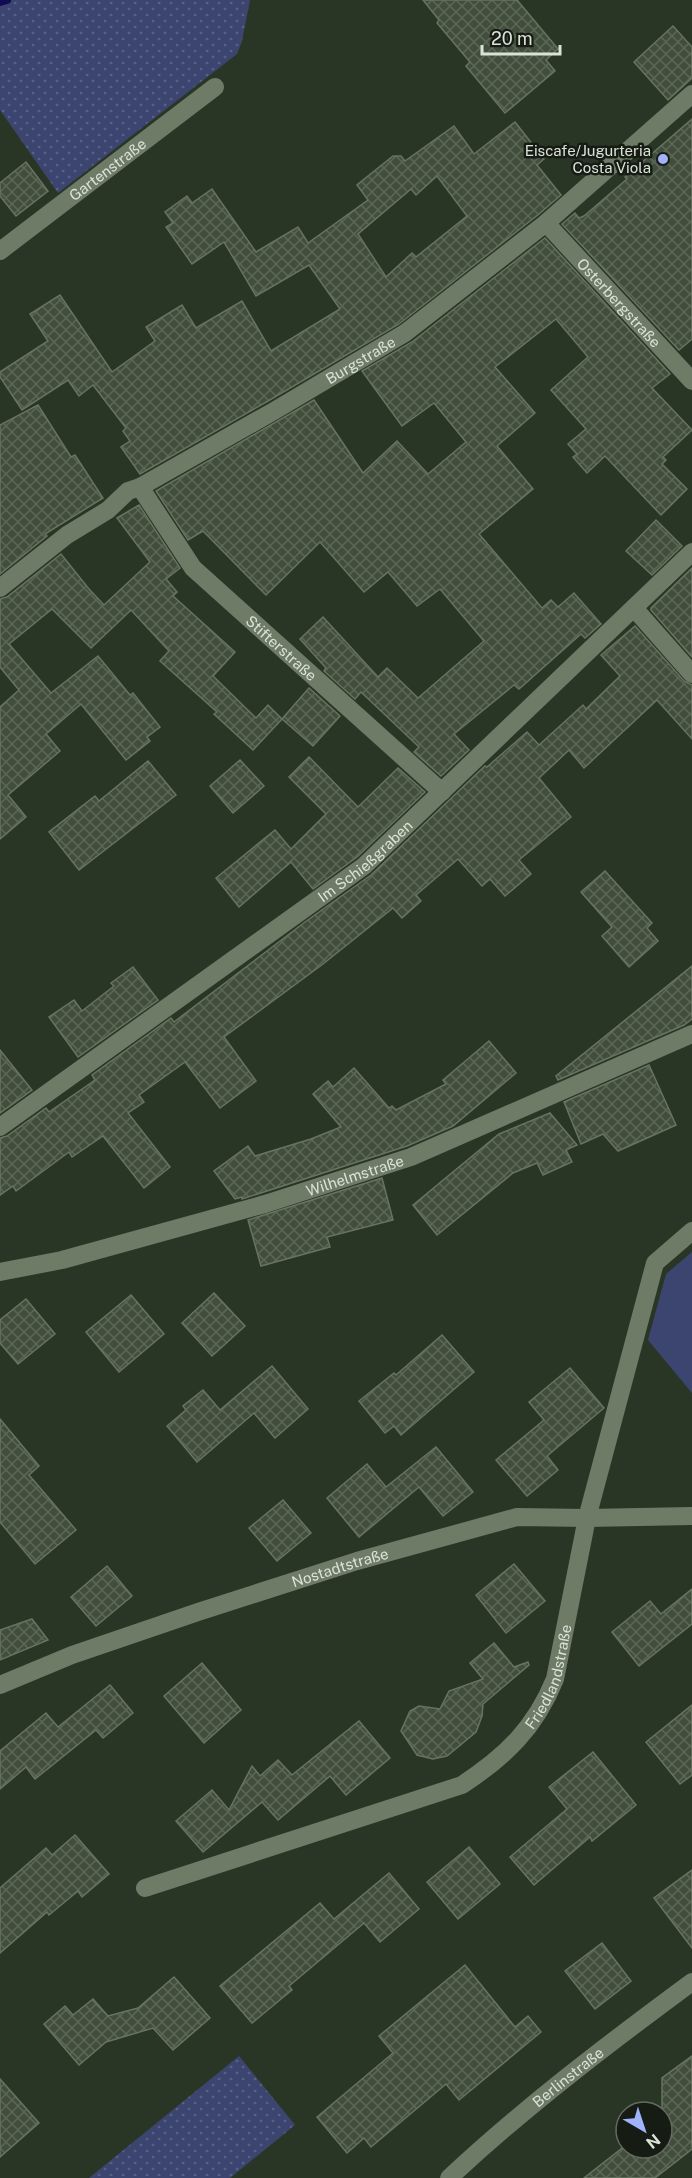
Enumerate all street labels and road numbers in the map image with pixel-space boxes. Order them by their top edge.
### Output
street label: Gartenstraße [66,134,149,204]
street label: Osterbergstraße [574,254,665,350]
street label: Burgstraße [322,332,398,387]
street label: Stifterstraße [243,612,320,684]
street label: Im Schießgraben [314,816,415,905]
street label: Wilhelmstraße [304,1151,406,1199]
street label: Nostadtstraße [289,1544,390,1590]
street label: Friedlandstraße [521,1623,574,1732]
street label: Berlinstraße [529,2043,607,2110]

